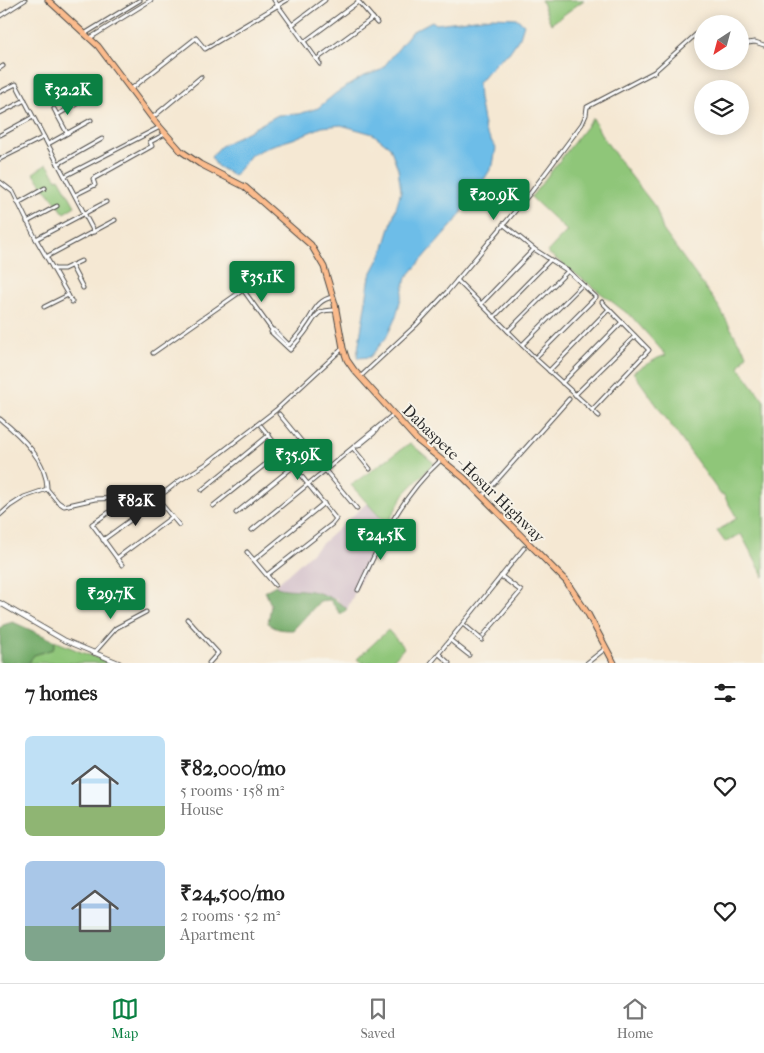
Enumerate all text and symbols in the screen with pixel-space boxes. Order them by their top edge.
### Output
north arrow [694,15,749,70]
map controls [694,15,749,135]
pin: ₹32.2K [27,74,109,116]
text: ₹32.2K [45,80,91,99]
button: layers [694,80,749,135]
pin: ₹20.9K [453,178,535,221]
text: ₹20.9K [469,185,519,204]
pin: ₹35.1K [221,260,303,303]
text: ₹35.1K [240,267,284,286]
street label: Dabaspete - Hosur Highway [399,400,549,547]
pin: ₹35.9K [257,438,339,481]
text: ₹35.9K [275,445,321,464]
pin: ₹82K [106,484,166,527]
text: ₹82K [117,491,155,510]
pin: ₹24.5K [340,518,422,561]
text: ₹24.5K [357,525,405,544]
pin: ₹29.7K [70,578,152,620]
text: ₹29.7K [87,584,135,603]
icon: filters [711,679,739,707]
text: 7 homes [25,681,97,705]
icon: home [65,756,125,816]
text: ₹82,000/mo [180,756,286,780]
icon: heart [711,772,739,800]
text: 5 rooms · 158 m² [180,781,284,800]
text: House [180,800,223,819]
icon: home [65,881,125,941]
text: ₹24,500/mo [180,881,285,905]
icon: heart [711,897,739,925]
text: 2 rooms · 52 m² [180,906,280,925]
text: Apartment [180,925,255,944]
tab: Map [111,995,139,1042]
tab: Saved [360,995,395,1042]
tab: Home [617,995,653,1042]

